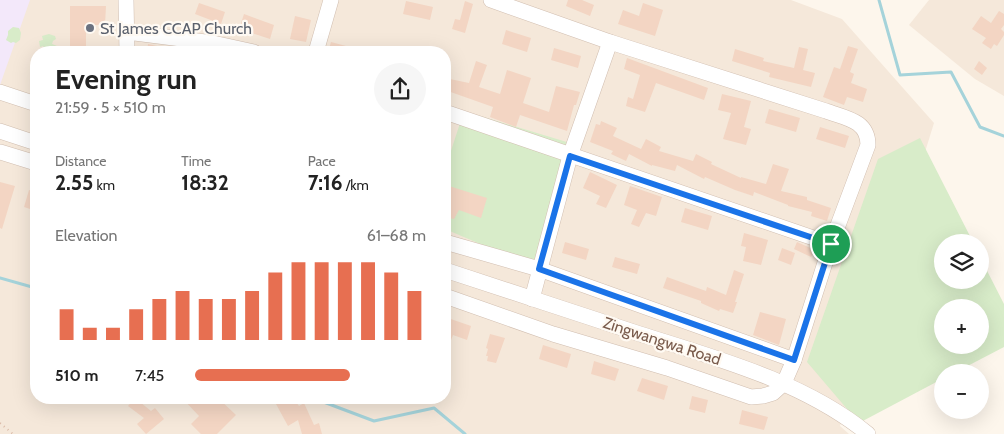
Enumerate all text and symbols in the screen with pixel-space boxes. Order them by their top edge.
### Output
place label: St James CCAP Church [100,19,252,38]
marker: St James CCAP Church [84,22,96,34]
text: Evening run [55,62,197,96]
button: share [374,63,426,115]
text: 21:59 · 5 × 510 m [55,98,166,117]
text: Distance [55,152,107,170]
text: Time [181,152,211,170]
text: Pace [308,152,336,170]
text: 2.55 [55,170,93,195]
text: 18:32 [181,170,229,195]
text: 7:16 [308,170,343,195]
text: km [93,176,115,194]
text: /km [343,176,369,194]
pin [810,223,852,265]
text: Elevation [55,226,118,245]
text: 61–68 m [367,226,426,245]
icon: arrive [817,230,845,258]
map controls [934,234,989,419]
button: layers [934,234,989,289]
button: + [934,299,989,354]
street label: Zingwangwa Road [601,313,723,369]
button: − [934,364,989,419]
text: 510 m [55,366,98,385]
text: 7:45 [135,366,164,385]

